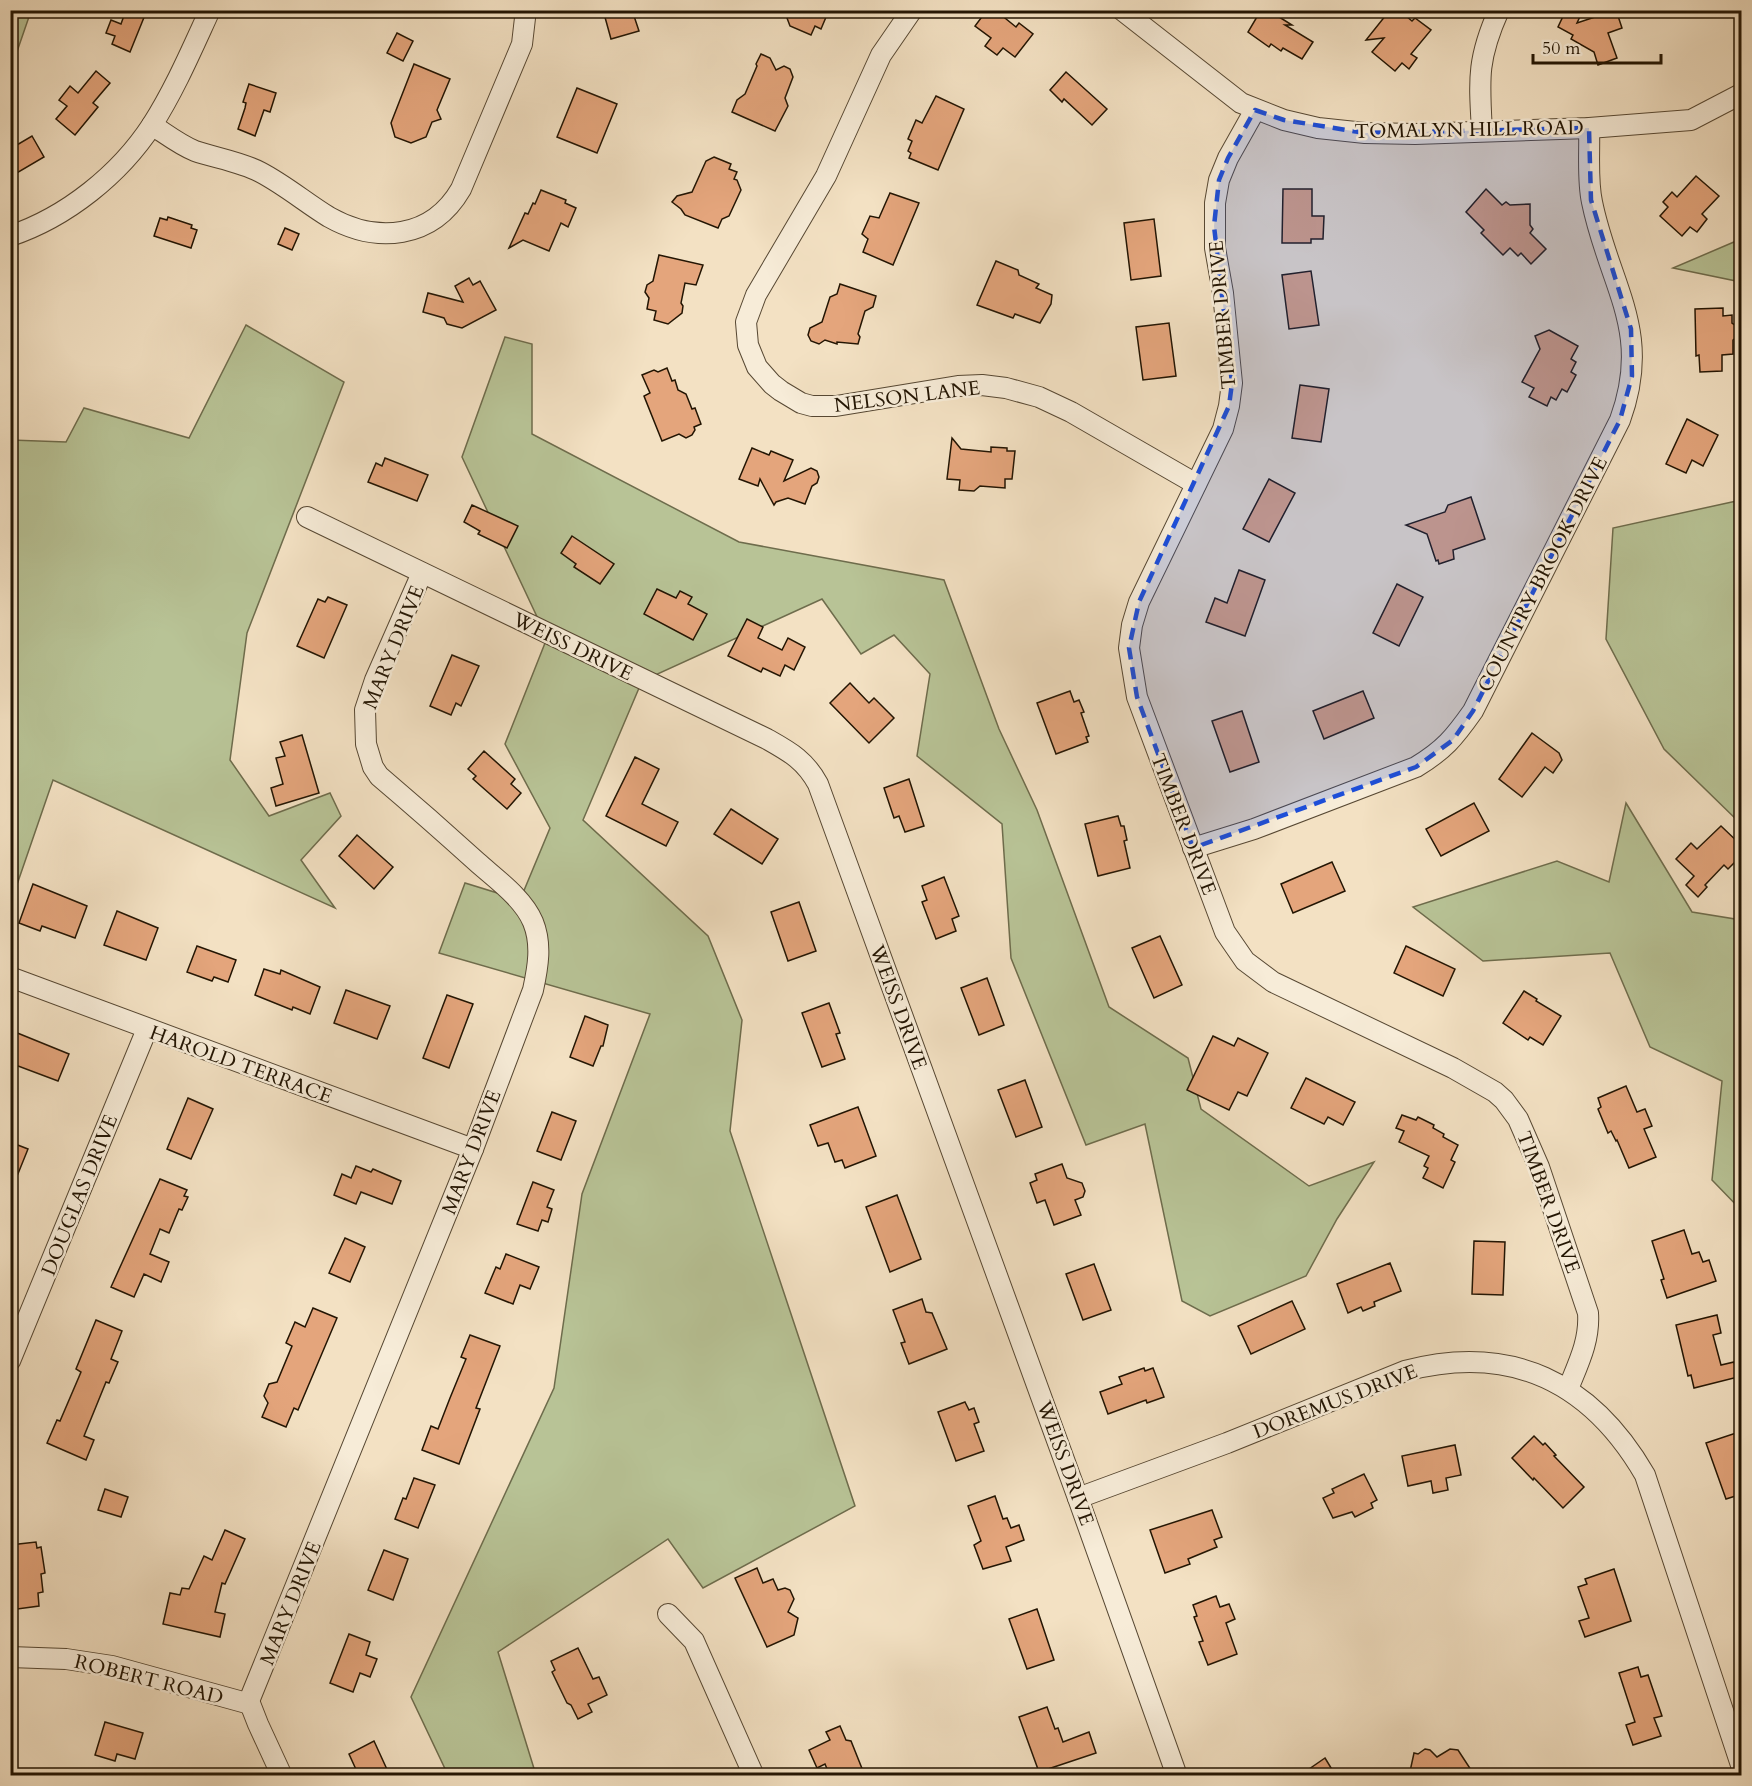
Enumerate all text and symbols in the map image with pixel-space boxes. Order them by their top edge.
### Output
scale bar [1533,27,1660,65]
text: 50 m [1542,36,1581,61]
street label: TOMALYN HILL ROAD [1354,114,1584,145]
street label: TIMBER DRIVE [1203,239,1242,391]
street label: NELSON LANE [832,374,982,419]
street label: COUNTRY BROOK DRIVE [1471,452,1614,697]
street label: MARY DRIVE [356,581,431,713]
street label: WEISS DRIVE [507,605,637,687]
street label: TIMBER DRIVE [1144,750,1223,899]
street label: WEISS DRIVE [863,940,934,1073]
street label: HAROLD TERRACE [146,1019,336,1110]
street label: MARY DRIVE [435,1086,508,1218]
street label: DOUGLAS DRIVE [35,1111,124,1280]
street label: TIMBER DRIVE [1510,1127,1587,1277]
street label: DOREMUS DRIVE [1249,1358,1421,1445]
street label: WEISS DRIVE [1030,1396,1101,1529]
street label: MARY DRIVE [253,1537,328,1669]
street label: ROBERT ROAD [72,1648,226,1711]

